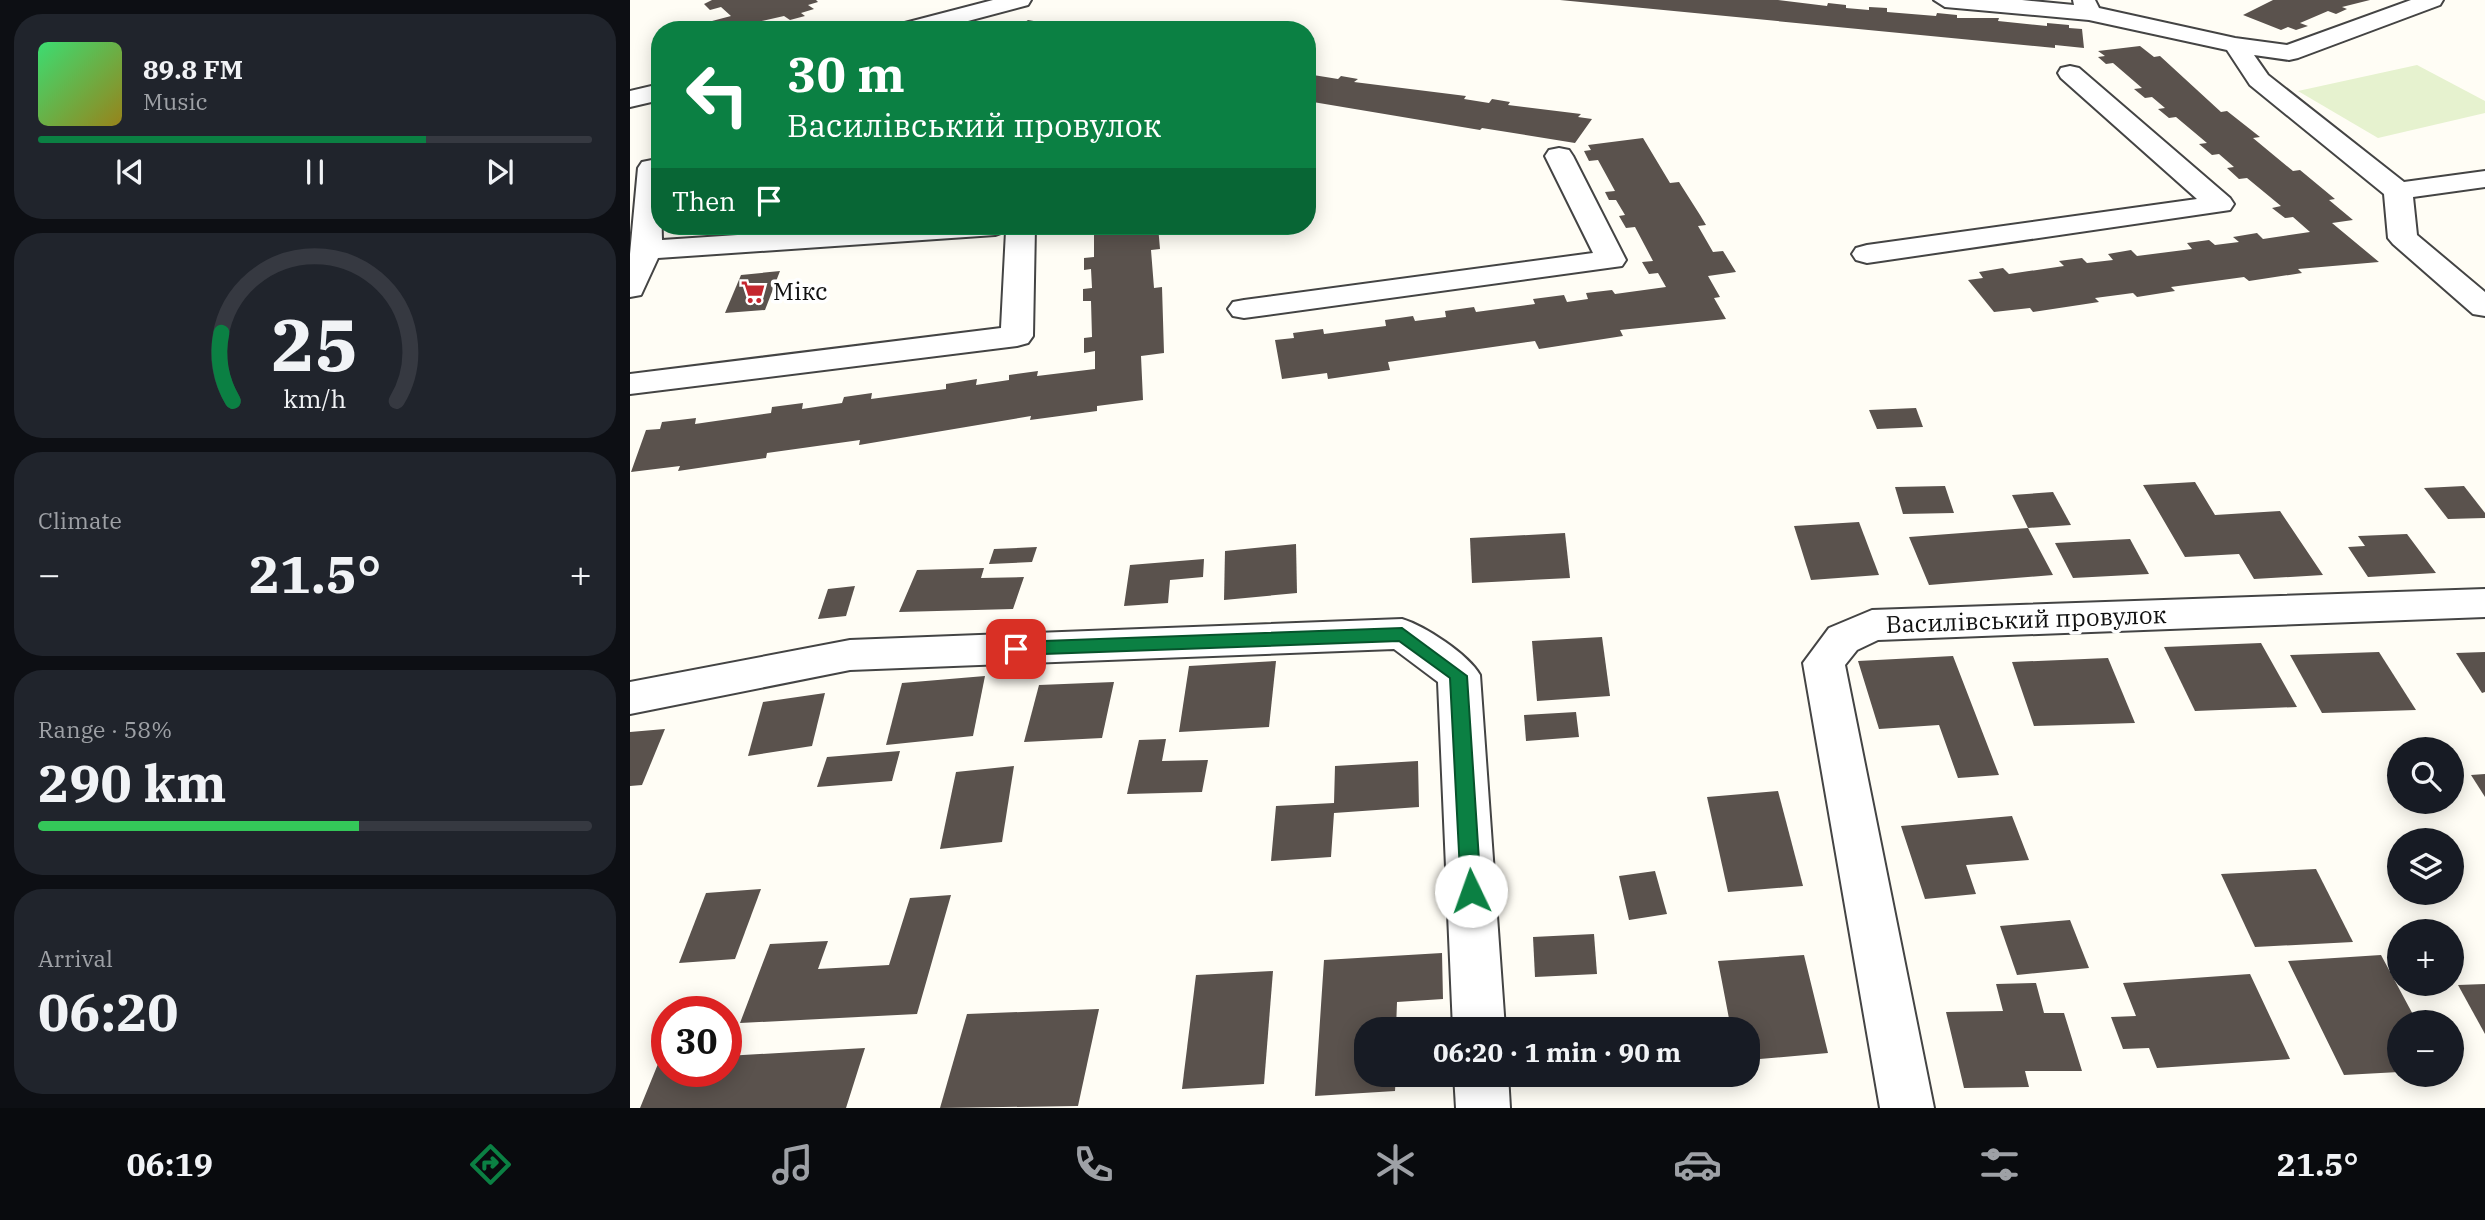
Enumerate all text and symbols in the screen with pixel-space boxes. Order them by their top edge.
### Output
text: 30 m [787,42,905,105]
icon: left [672,49,763,140]
text: 89.8 FM [143,52,243,86]
text: Music [143,86,208,116]
text: Василівський провулок [787,104,1161,146]
icon: previous [111,153,149,191]
icon: pause [296,153,334,191]
icon: next [481,153,519,191]
icon: arrive [750,182,788,220]
text: Then [672,184,736,218]
place label: Мікс [773,275,828,307]
supermarket icon: Мікс [739,278,767,306]
text: 25 [271,297,359,392]
text: km/h [283,382,347,415]
text: Climate [38,505,122,535]
text: 21.5° [249,540,381,607]
text: − [38,549,61,598]
text: + [569,549,592,598]
street label: Василівський провулок [1885,598,2167,640]
pin [986,619,1046,679]
icon: arrive [997,630,1035,668]
text: Range · 58% [38,714,172,744]
map controls [2387,737,2464,1087]
button: search [2387,737,2464,814]
text: 290 km [38,749,227,816]
button: layers [2387,828,2464,905]
position arrow [1434,854,1508,928]
button: + [2387,919,2464,996]
text: Arrival [38,943,113,973]
text: 06:20 [38,978,179,1045]
speed limit sign: 30 [651,996,742,1087]
button: − [2387,1010,2464,1087]
text: 06:20 · 1 min · 90 m [1433,1035,1681,1069]
icon: directions [466,1140,515,1189]
icon: music [768,1140,817,1189]
icon: phone [1069,1140,1118,1189]
icon: climate [1371,1140,1420,1189]
icon: car [1673,1140,1722,1189]
icon: filters [1975,1140,2024,1189]
text: 06:19 [126,1143,213,1185]
text: 21.5° [2277,1143,2359,1185]

